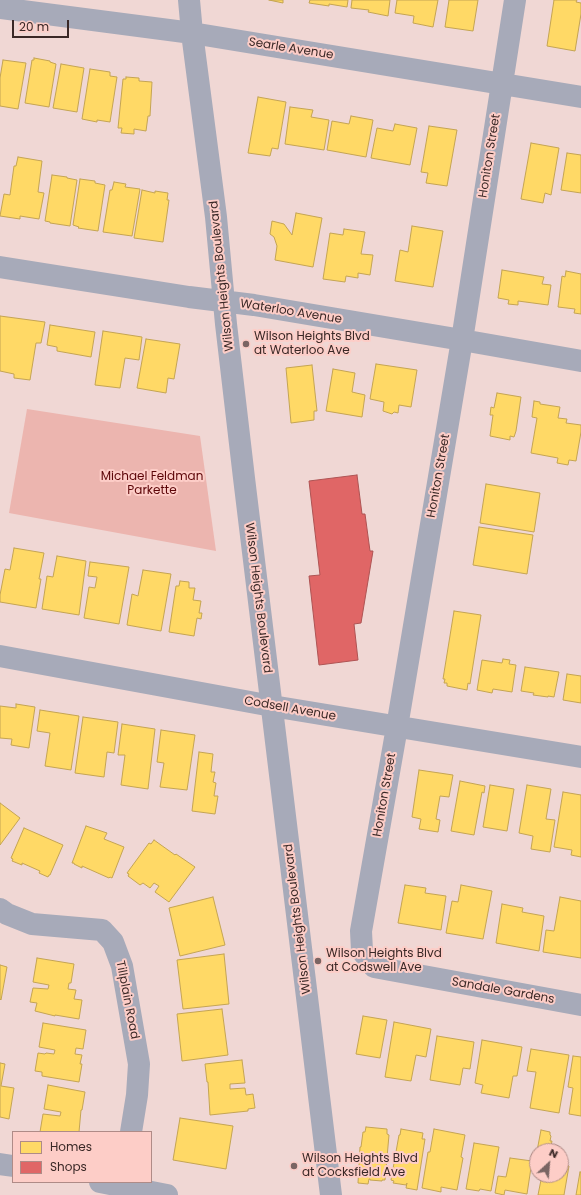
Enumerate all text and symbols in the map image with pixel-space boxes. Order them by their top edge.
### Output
scale bar [14,12,71,38]
text: 20 m [19,18,49,35]
street label: Searle Avenue [248,35,334,63]
street label: Honiton Street [476,113,504,199]
street label: Wilson Heights Boulevard [207,200,237,352]
street label: Waterloo Avenue [239,297,343,327]
place label: Wilson Heights Blvd at Waterloo Ave [254,330,370,358]
marker: Wilson Heights Blvd at Waterloo Ave [241,339,251,349]
street label: Honiton Street [425,433,453,519]
park label: Michael Feldman Parkette [101,470,203,498]
street label: Wilson Heights Boulevard [242,522,274,674]
street label: Codsell Avenue [243,694,337,724]
street label: Honiton Street [371,752,399,838]
street label: Wilson Heights Boulevard [282,843,314,995]
place label: Wilson Heights Blvd at Codswell Ave [326,947,442,975]
marker: Wilson Heights Blvd at Codswell Ave [313,956,323,966]
street label: Tillplain Road [112,960,142,1040]
street label: Sandale Gardens [451,975,555,1007]
legend [12,1131,152,1183]
text: Homes [50,1138,92,1155]
north arrow [529,1143,569,1183]
text: N [547,1144,561,1162]
place label: Wilson Heights Blvd at Cocksfield Ave [302,1152,418,1180]
text: Shops [50,1158,87,1175]
marker: Wilson Heights Blvd at Cocksfield Ave [289,1161,299,1171]

